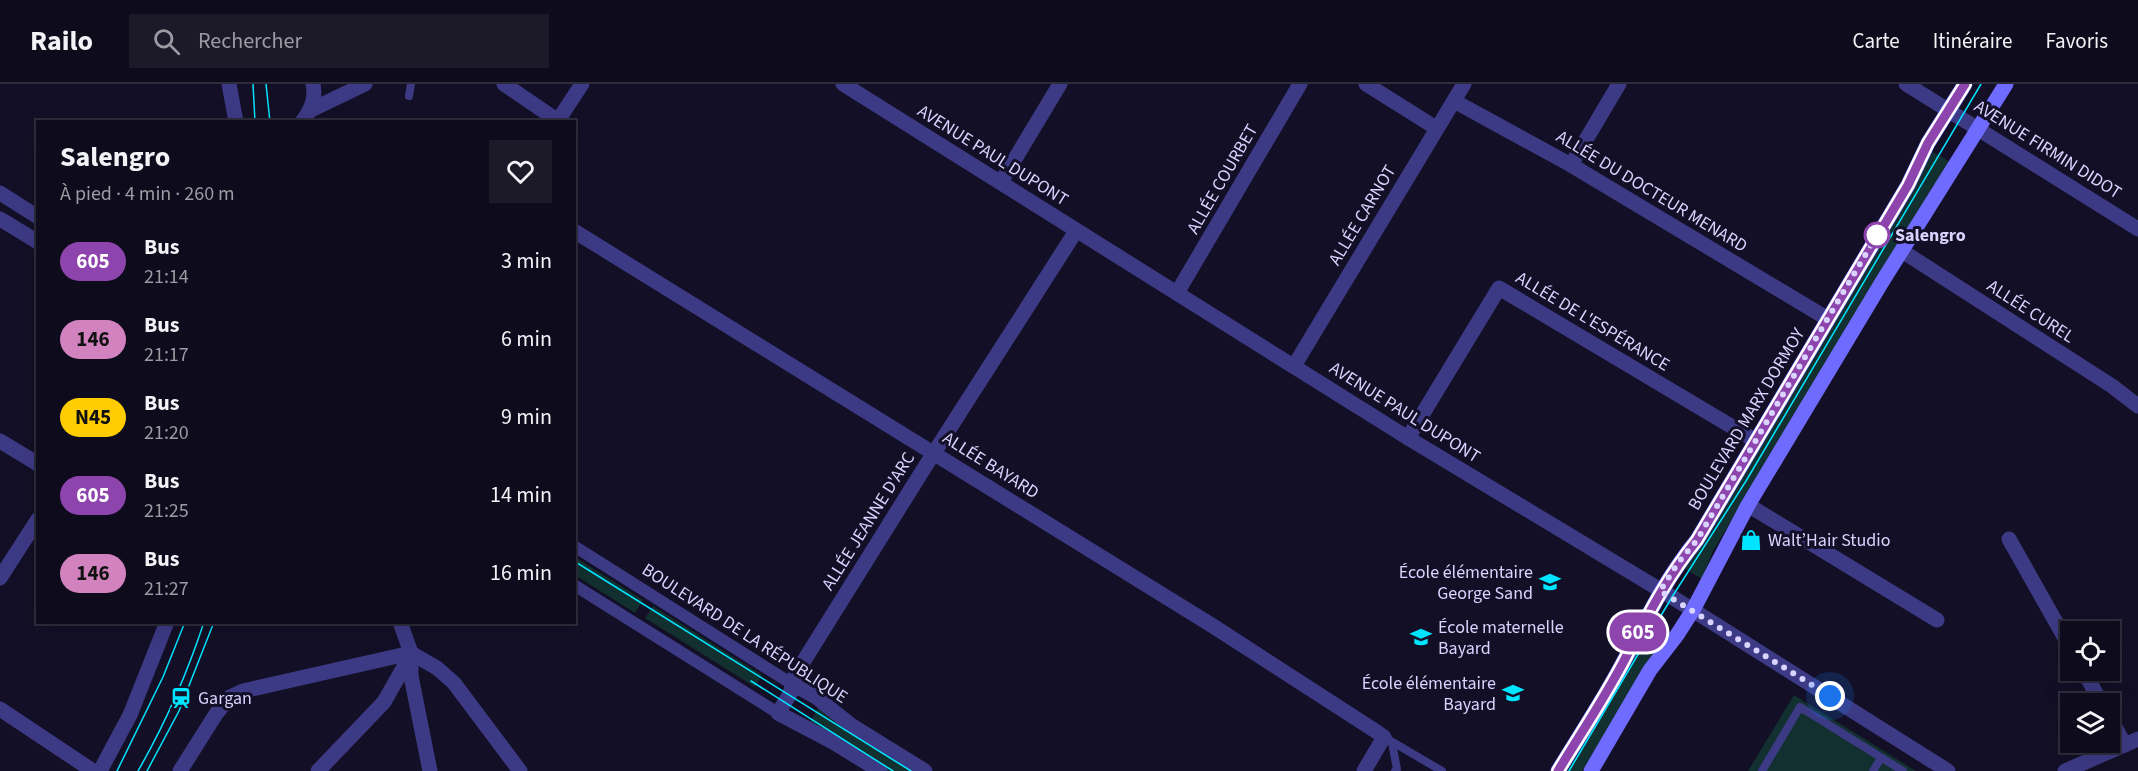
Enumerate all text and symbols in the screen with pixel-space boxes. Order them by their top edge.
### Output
search box [129,14,549,68]
text: Railo [30,21,93,61]
icon: search [150,25,183,58]
text: Rechercher [198,25,302,57]
text: Carte [1853,26,1900,56]
text: Itinéraire [1933,26,2012,56]
text: Favoris [2045,26,2108,56]
street label: AVENUE FIRMIN DIDOT [1969,94,2127,205]
street label: AVENUE PAUL DUPONT [913,99,1073,212]
street label: ALLÉE COURBET [1181,119,1264,239]
street label: ALLÉE DU DOCTEUR MENARD [1551,124,1752,259]
text: Salengro [60,137,170,177]
button: heart [489,140,552,203]
street label: ALLÉE CARNOT [1323,160,1402,270]
text: À pied · 4 min · 260 m [60,180,235,208]
marker: Salengro [1864,222,1890,248]
place label: Salengro [1895,223,1966,248]
text: Bus [144,231,180,263]
text: 3 min [501,245,552,277]
text: 605 [76,246,110,276]
text: 21:14 [144,263,189,291]
street label: ALLÉE DE L'ESPÉRANCE [1511,265,1675,377]
street label: ALLÉE CUREL [1982,274,2080,349]
text: Bus [144,309,180,341]
text: 6 min [501,323,552,355]
street label: BOULEVARD MARX DORMOY [1682,323,1811,515]
text: 146 [76,324,110,354]
text: 21:17 [144,341,189,369]
street label: AVENUE PAUL DUPONT [1325,356,1485,469]
text: Bus [144,387,180,419]
text: 9 min [501,401,552,433]
text: N45 [75,402,111,432]
text: 21:20 [144,419,189,447]
street label: ALLÉE BAYARD [938,426,1044,505]
street label: ALLÉE JEANNE D'ARC [816,447,921,595]
text: Bus [144,465,180,497]
text: 14 min [490,479,552,511]
text: 605 [76,480,110,510]
text: 21:25 [144,497,189,525]
shop icon: Walt’Hair Studio [1739,528,1763,552]
place label: Walt’Hair Studio [1768,528,1890,553]
text: Bus [144,543,180,575]
text: 16 min [490,557,552,589]
street label: BOULEVARD DE LA RÉPUBLIQUE [637,557,853,710]
text: 146 [76,558,110,588]
place label: École élémentaire George Sand [1399,560,1533,606]
school or university icon: École élémentaire George Sand [1538,570,1562,594]
text: 21:27 [144,575,189,603]
line badge: 605 [1604,612,1672,652]
place label: École maternelle Bayard [1438,615,1564,661]
text: 605 [1621,617,1655,647]
map controls [2060,621,2120,753]
button: locate [2060,621,2120,681]
school or university icon: École maternelle Bayard [1409,625,1433,649]
place label: École élémentaire Bayard [1362,671,1496,717]
school or university icon: École élémentaire Bayard [1501,681,1525,705]
your location [1815,681,1845,711]
station icon: Gargan [169,686,193,710]
place label: Gargan [198,686,252,711]
button: layers [2060,693,2120,753]

